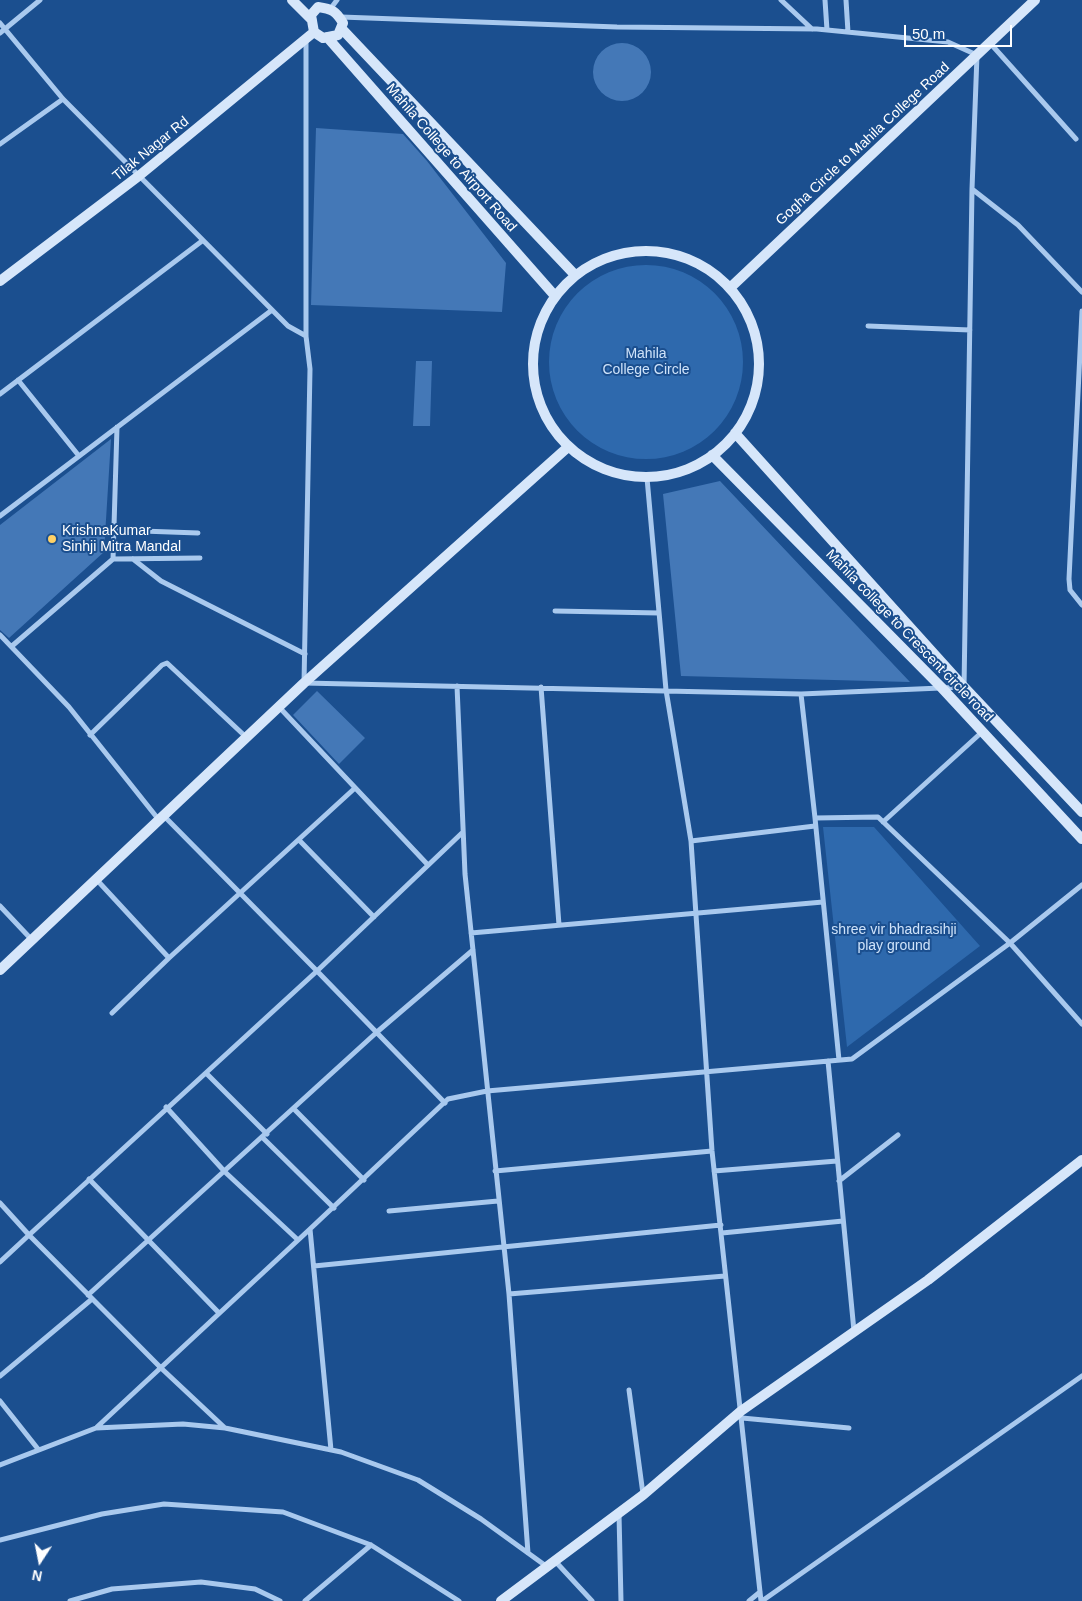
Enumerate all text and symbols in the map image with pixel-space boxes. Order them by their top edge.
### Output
scale bar [907,15,1014,47]
text: 50 m [912,25,945,42]
street label: Gogha Circle to Mahila College Road [773,59,953,229]
street label: Mahila College to Airport Road [382,81,520,235]
street label: Tilak Nagar Rd [110,113,192,185]
park label: Mahila College Circle [602,346,690,378]
place label: KrishnaKumar Sinhji Mitra Mandal [62,523,181,556]
marker: KrishnaKumar Sinhji Mitra Mandal [46,533,58,545]
street label: Mahila college to Crescent circle road [822,546,996,726]
park label: shree vir bhadrasihji play ground [831,922,957,954]
north arrow [15,1536,65,1586]
text: N [31,1567,44,1585]

